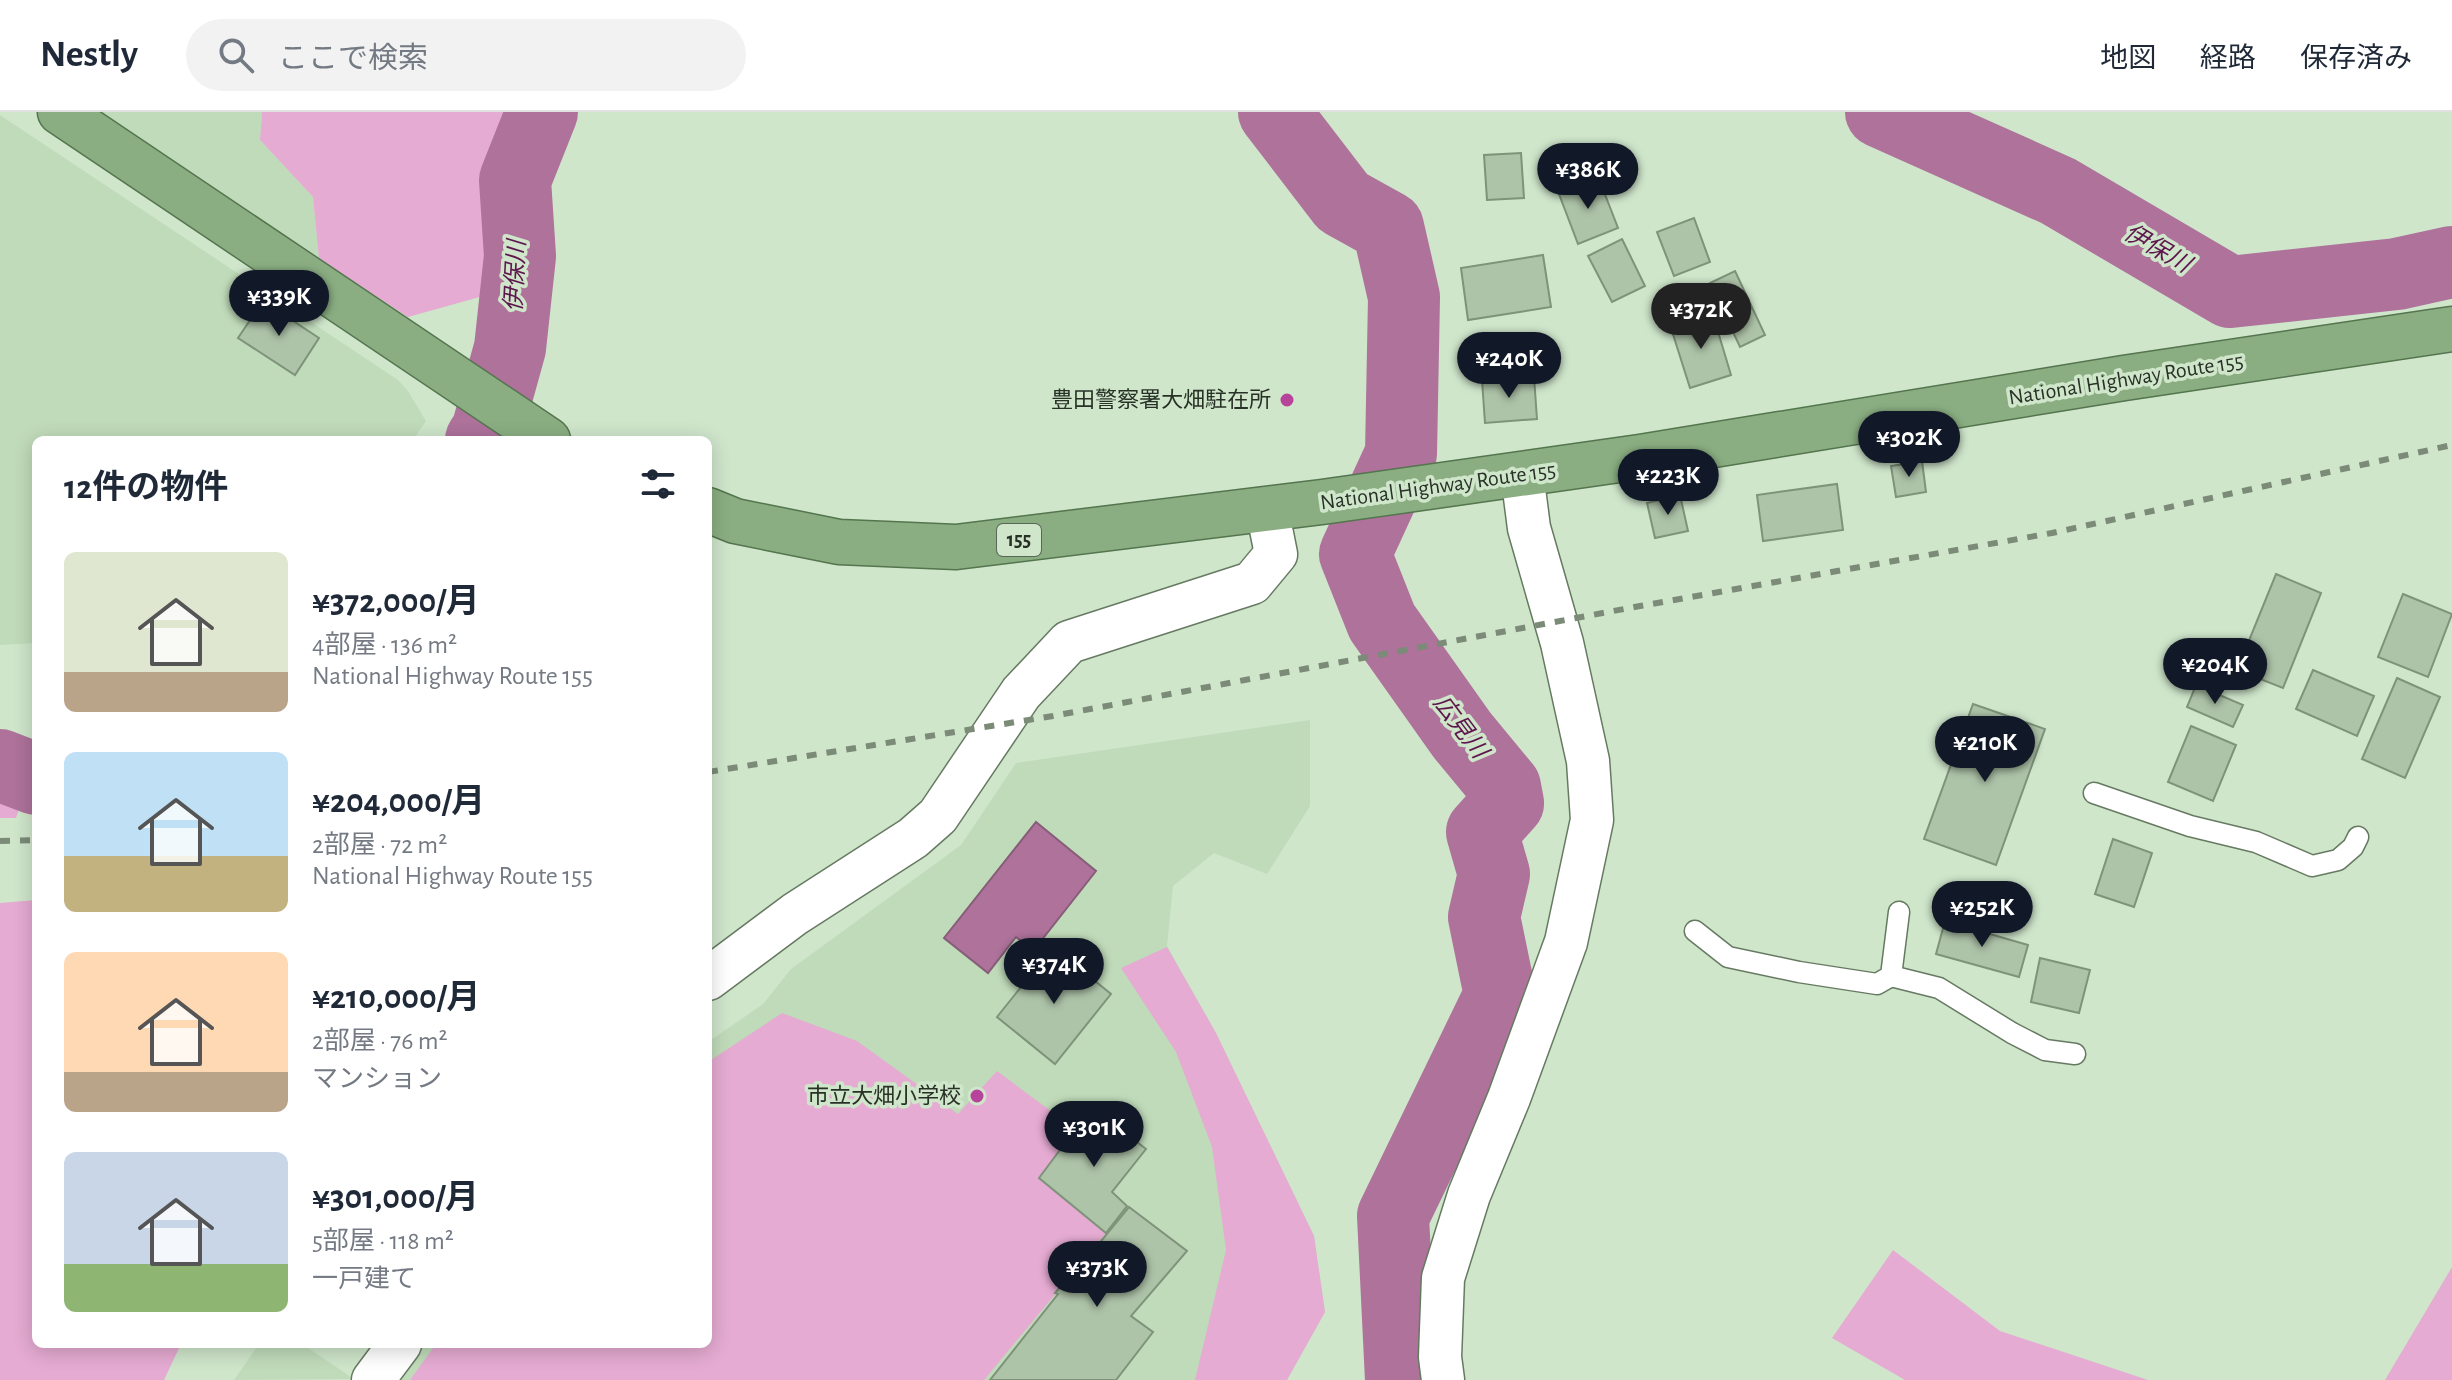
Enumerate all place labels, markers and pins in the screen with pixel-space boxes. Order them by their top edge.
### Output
pin: ¥386K [1532,143,1644,211]
pin: ¥339K [223,270,335,338]
pin: ¥372K [1645,283,1757,351]
pin: ¥240K [1453,332,1565,400]
place label: 豊田警察署大畑駐在所 [1051,388,1271,411]
marker: 豊田警察署大畑駐在所 [1278,391,1296,409]
pin: ¥302K [1853,411,1965,479]
pin: ¥223K [1612,449,1724,517]
pin: ¥204K [2159,638,2271,706]
pin: ¥210K [1929,716,2041,784]
pin: ¥252K [1926,881,2038,949]
pin: ¥374K [998,938,1110,1006]
place label: 市立大畑小学校 [807,1084,961,1107]
marker: 市立大畑小学校 [968,1087,986,1105]
pin: ¥301K [1038,1101,1150,1169]
pin: ¥373K [1041,1241,1153,1309]

